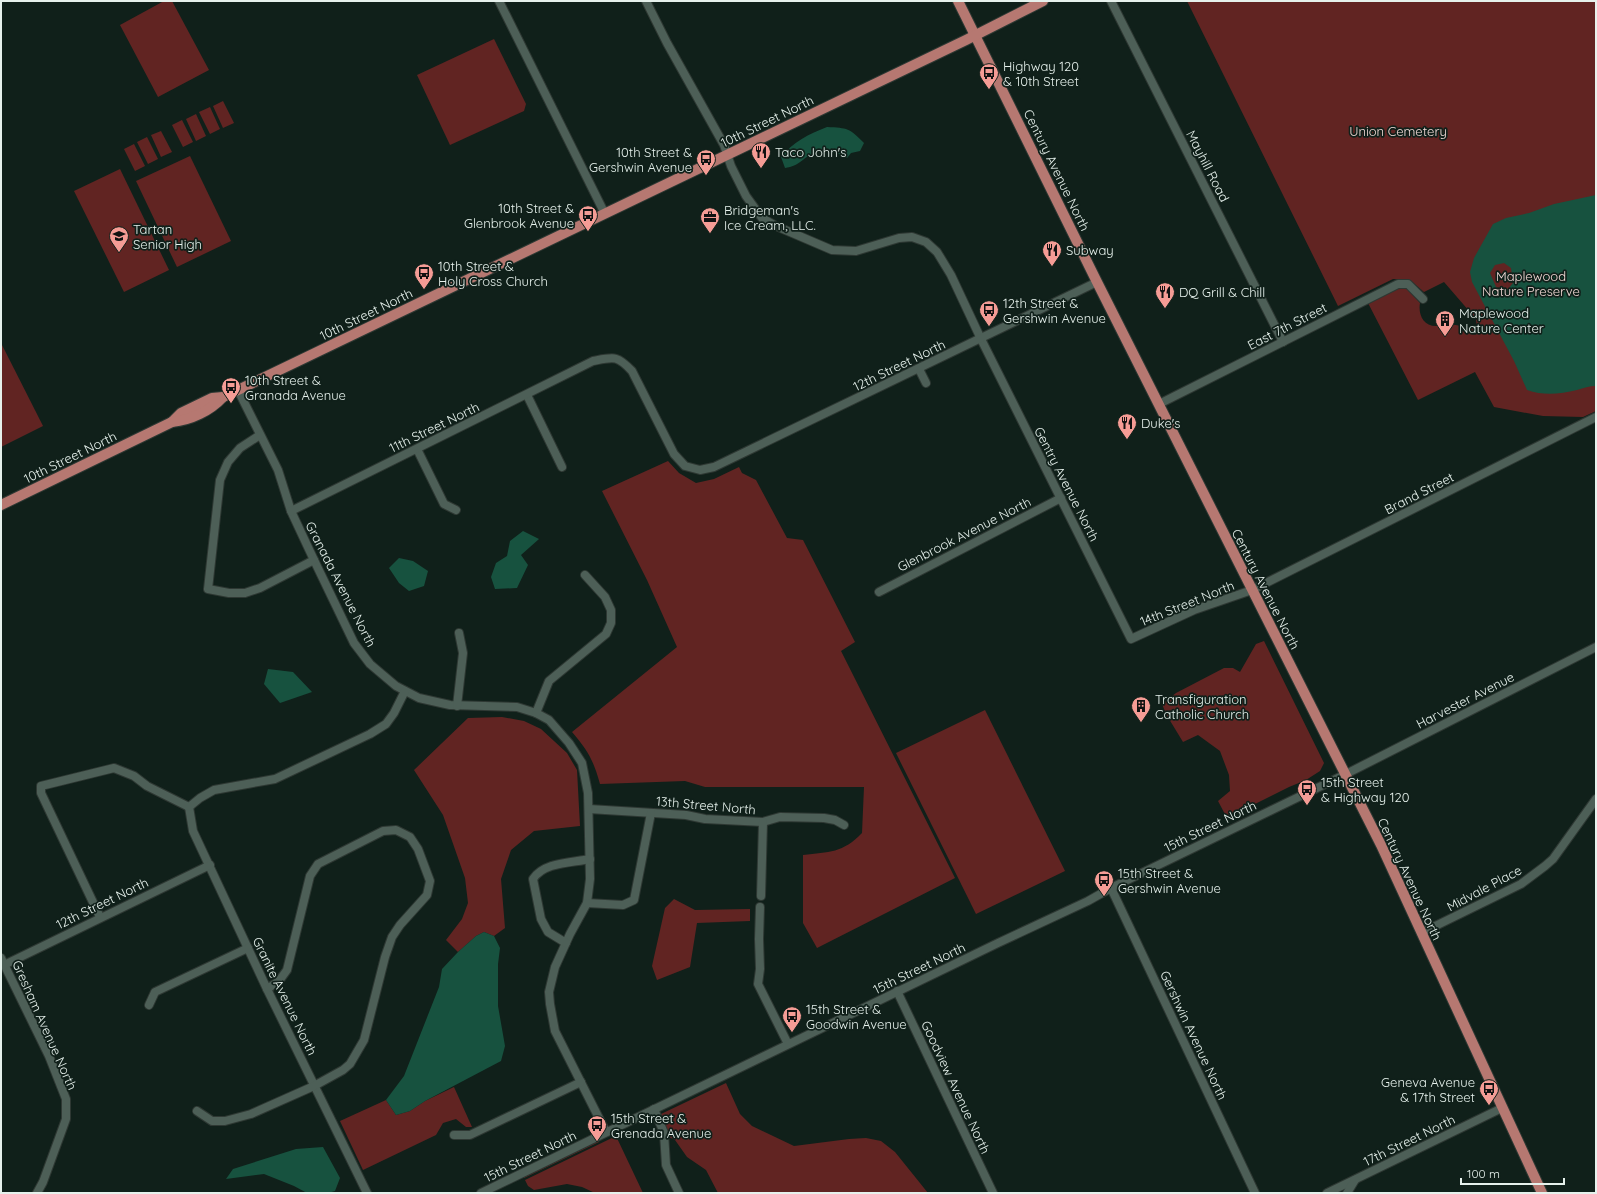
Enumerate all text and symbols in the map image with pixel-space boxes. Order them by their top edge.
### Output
place label: Highway 120 & 10th Street [1003,58,1079,89]
bus stop icon: Highway 120 & 10th Street [978,62,1000,90]
street label: 10th Street North [718,92,816,150]
street label: Century Avenue North [1021,107,1093,233]
park label: Union Cemetery [1349,123,1447,139]
street label: Mayhill Road [1183,128,1233,204]
restaurant icon: Taco John's [750,141,772,169]
place label: 10th Street & Gershwin Avenue [589,144,692,175]
place label: Taco John's [775,144,846,160]
bus stop icon: 10th Street & Gershwin Avenue [695,148,717,176]
place label: 10th Street & Glenbrook Avenue [464,200,574,231]
place label: Bridgeman's Ice Cream, LLC. [724,202,816,233]
bus stop icon: 10th Street & Glenbrook Avenue [577,204,599,232]
office icon: Bridgeman's Ice Cream, LLC. [699,206,721,234]
place label: Tartan Senior High [133,221,202,252]
school or university icon: Tartan Senior High [108,225,130,253]
restaurant icon: Subway [1041,239,1063,267]
place label: Subway [1066,242,1114,258]
place label: 10th Street & Holy Cross Church [438,258,548,289]
bus stop icon: 10th Street & Holy Cross Church [413,262,435,290]
park label: Maplewood Nature Preserve [1482,268,1580,299]
restaurant icon: DQ Grill & Chill [1154,281,1176,309]
place label: DQ Grill & Chill [1179,284,1265,300]
street label: 10th Street North [317,285,415,343]
place label: 12th Street & Gershwin Avenue [1003,295,1106,326]
bus stop icon: 12th Street & Gershwin Avenue [978,299,1000,327]
street label: East 7th Street [1245,299,1329,353]
place label: Maplewood Nature Center [1459,305,1544,336]
building icon: Maplewood Nature Center [1434,309,1456,337]
street label: 12th Street North [850,336,948,394]
place label: 10th Street & Granada Avenue [245,372,346,403]
bus stop icon: 10th Street & Granada Avenue [220,376,242,404]
street label: 11th Street North [386,398,482,456]
restaurant icon: Duke's [1116,412,1138,440]
place label: Duke's [1141,415,1180,431]
street label: Gentry Avenue North [1031,424,1103,544]
street label: 10th Street North [21,428,119,486]
street label: Brand Street [1382,469,1456,517]
street label: Glenbrook Avenue North [895,493,1033,575]
street label: Granada Avenue North [302,519,380,649]
street label: Century Avenue North [1229,526,1303,652]
street label: 14th Street North [1138,577,1236,629]
street label: Harvester Avenue [1413,668,1517,732]
place label: Transfiguration Catholic Church [1155,691,1249,722]
building icon: Transfiguration Catholic Church [1130,695,1152,723]
place label: 15th Street & Highway 120 [1321,774,1410,805]
bus stop icon: 15th Street & Highway 120 [1296,778,1318,806]
street label: 13th Street North [655,793,757,817]
street label: 15th Street North [1161,797,1259,855]
street label: Century Avenue North [1375,815,1445,943]
street label: Midvale Place [1444,862,1524,914]
place label: 15th Street & Gershwin Avenue [1118,865,1221,896]
bus stop icon: 15th Street & Gershwin Avenue [1093,869,1115,897]
street label: 12th Street North [53,874,151,932]
street label: Granite Avenue North [249,934,321,1058]
street label: 15th Street North [870,939,968,997]
street label: Gresham Avenue North [9,958,81,1092]
street label: Gershwin Avenue North [1157,968,1231,1102]
place label: 15th Street & Goodwin Avenue [806,1001,907,1032]
bus stop icon: 15th Street & Goodwin Avenue [781,1005,803,1033]
street label: Goodview Avenue North [918,1018,994,1156]
place label: Geneva Avenue & 17th Street [1381,1074,1475,1105]
bus stop icon: Geneva Avenue & 17th Street [1478,1078,1500,1106]
place label: 15th Street & Grenada Avenue [611,1110,711,1141]
street label: 17th Street North [1361,1111,1457,1169]
bus stop icon: 15th Street & Grenada Avenue [586,1114,608,1142]
street label: 15th Street North [481,1127,579,1185]
scale bar [1461,1160,1564,1186]
text: 100 m [1467,1166,1500,1181]

